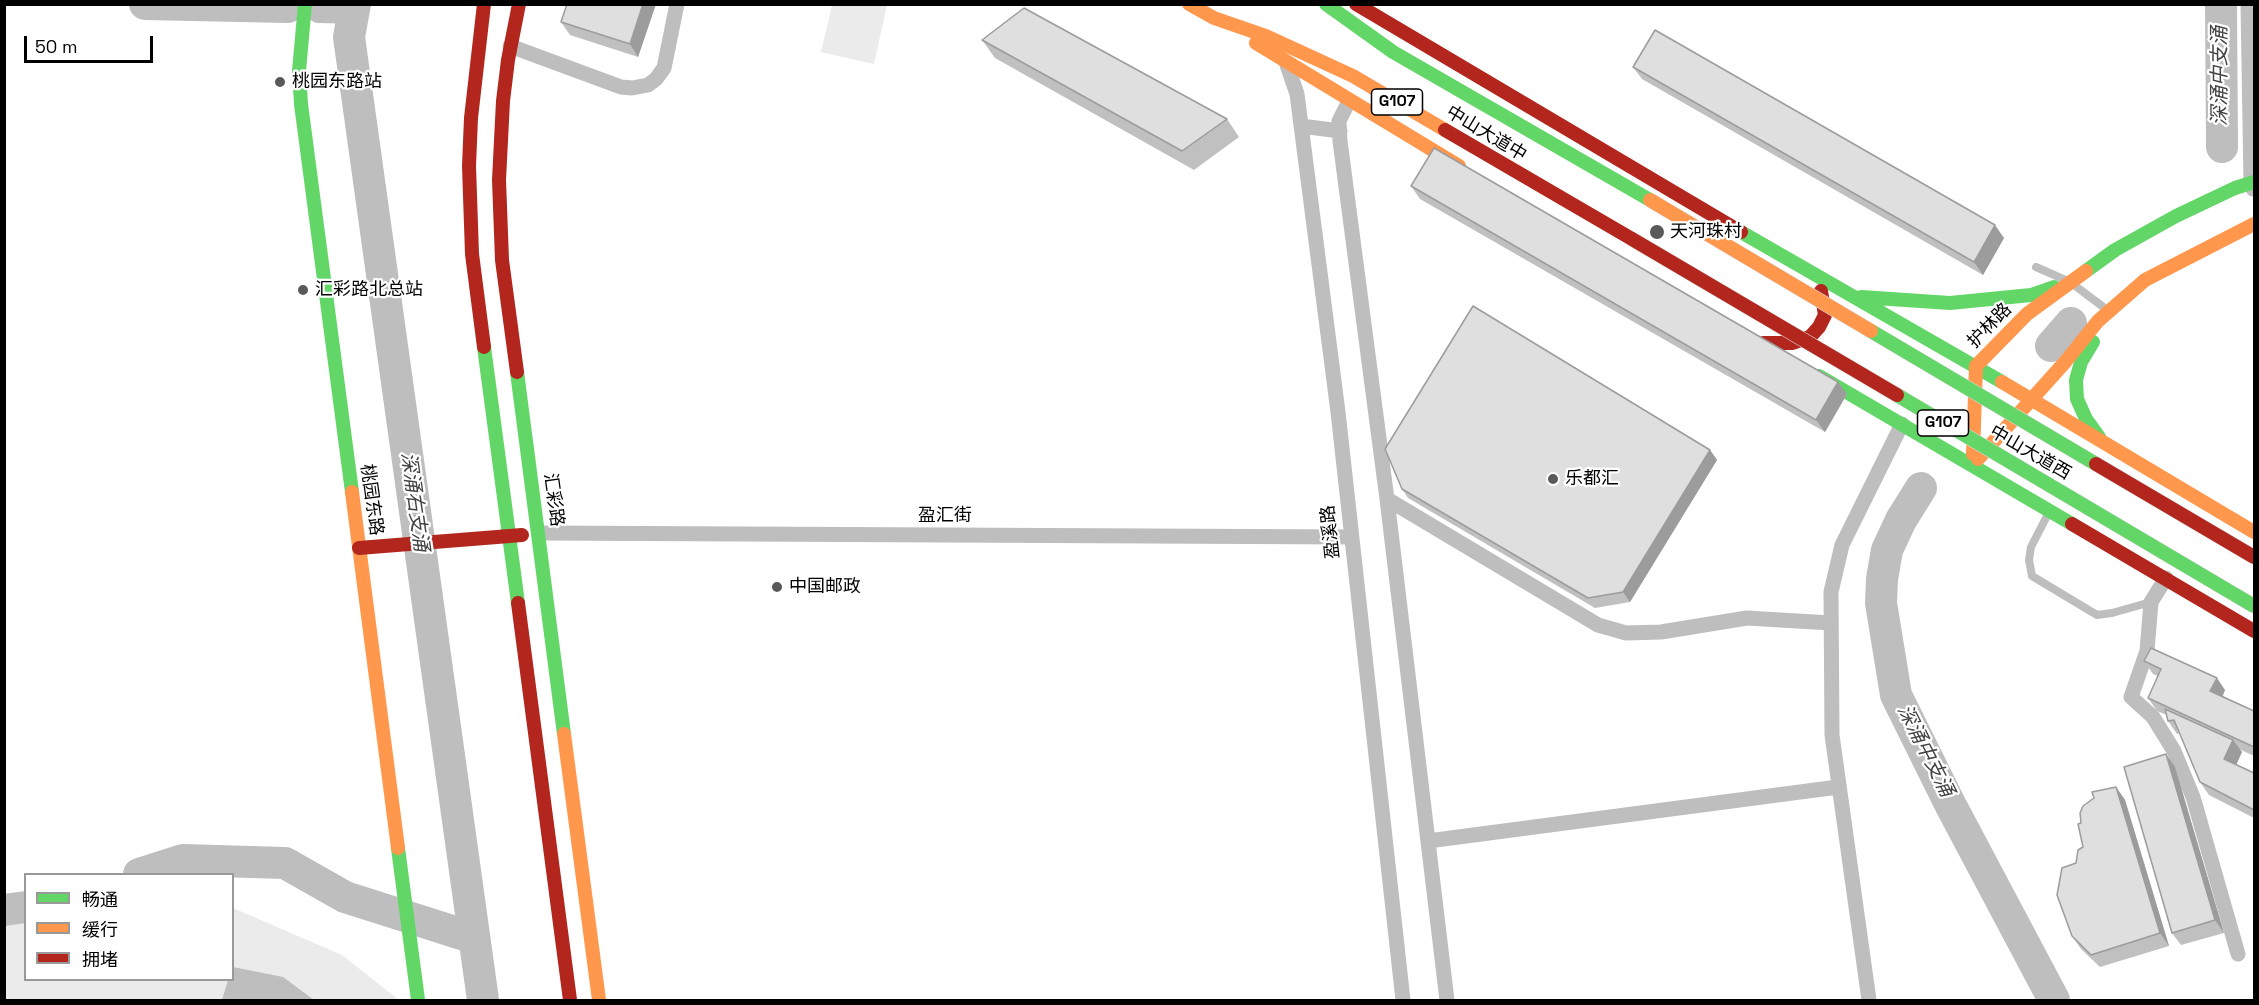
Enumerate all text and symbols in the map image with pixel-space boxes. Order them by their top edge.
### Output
scale bar [27,24,156,62]
water label: 深涌中支涌 [2209,26,2233,126]
text: 50 m [35,35,77,58]
place label: 桃园东路站 [292,71,382,93]
marker: 桃园东路站 [273,75,287,89]
road number: G107 [1372,89,1422,115]
street label: 中山大道中 [1442,102,1530,166]
place label: 天河珠村 [1670,221,1742,243]
marker: 天河珠村 [1648,223,1666,241]
place label: 汇彩路北总站 [315,279,423,301]
marker: 汇彩路北总站 [296,283,310,297]
street label: 护林路 [1963,299,2017,353]
road number: G107 [1918,410,1968,436]
street label: 中山大道西 [1986,421,2074,485]
water label: 深涌右支涌 [395,451,433,553]
street label: 桃园东路 [355,463,387,537]
place label: 乐都汇 [1565,468,1619,490]
street label: 汇彩路 [539,472,567,528]
marker: 乐都汇 [1546,472,1560,486]
street label: 盈溪路 [1317,504,1345,560]
street label: 盈汇街 [918,505,972,527]
place label: 中国邮政 [789,576,861,598]
marker: 中国邮政 [770,580,784,594]
water label: 深涌中支涌 [1892,701,1958,801]
legend [24,873,234,981]
text: 畅通 [82,888,118,911]
text: 缓行 [82,918,118,941]
text: 拥堵 [82,948,118,971]

